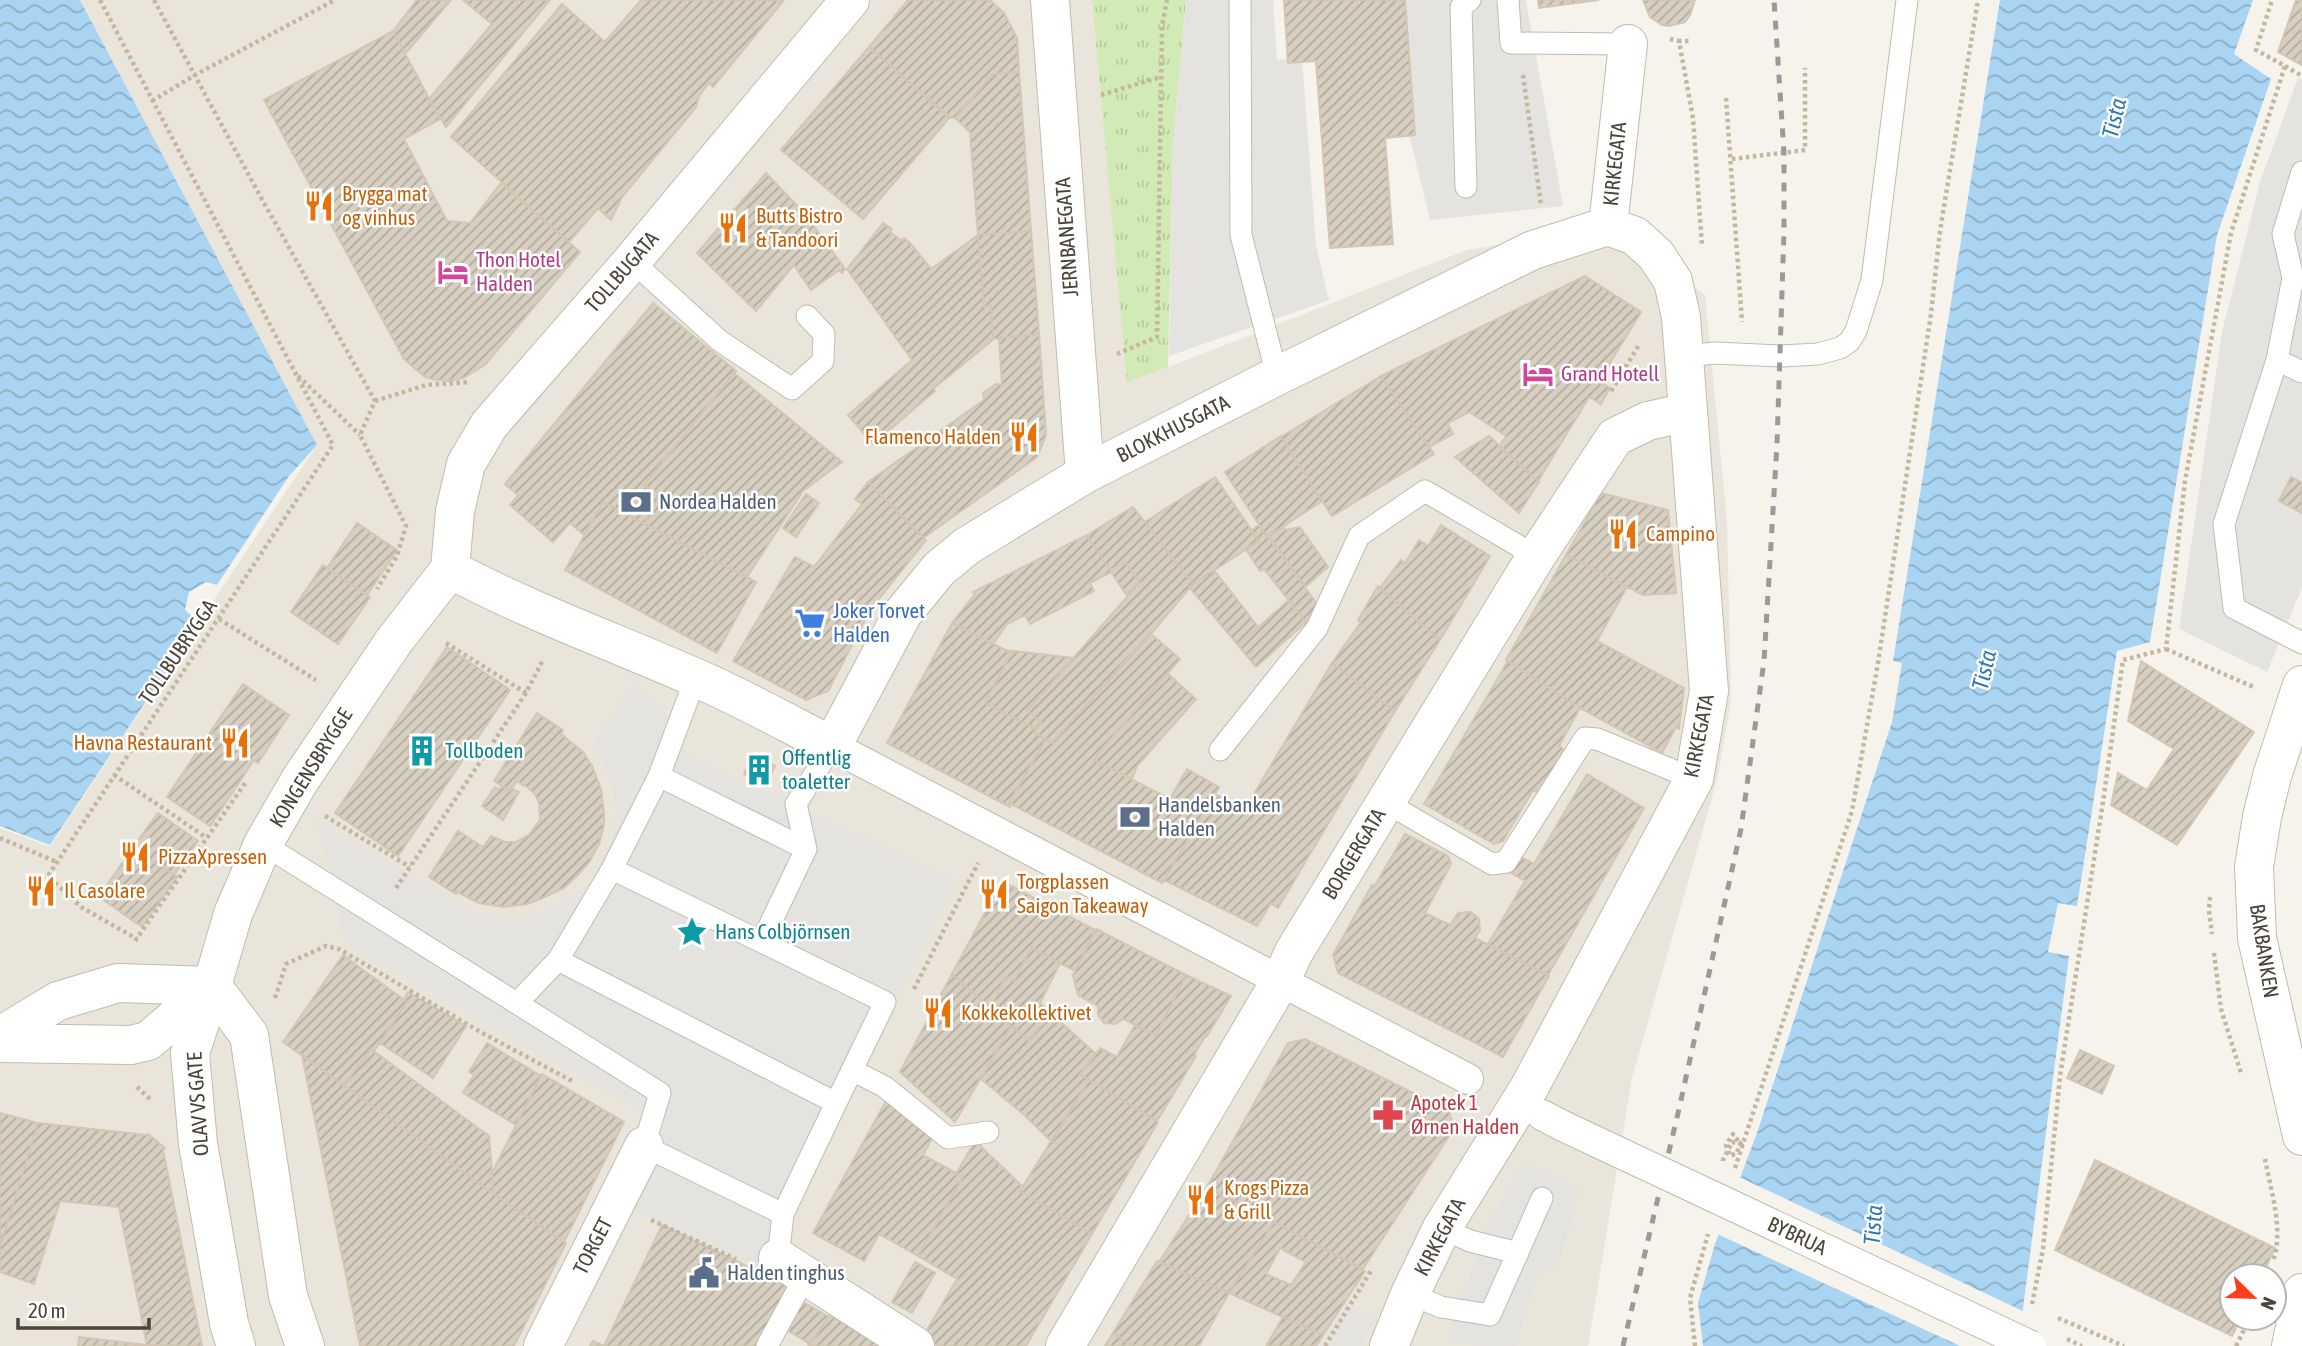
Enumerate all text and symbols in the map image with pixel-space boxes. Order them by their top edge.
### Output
water label: Tista [2097,95,2131,140]
street label: KIRKEGATA [1598,120,1630,207]
street label: JERNBANEGATA [1050,176,1082,297]
place label: Brygga mat og vinhus [342,181,428,229]
restaurant icon: Brygga mat og vinhus [302,189,336,223]
place label: Butts Bistro & Tandoori [756,203,843,251]
restaurant icon: Butts Bistro & Tandoori [716,211,750,245]
street label: TOLLBUGATA [580,226,663,317]
place label: Thon Hotel Halden [476,247,561,295]
hotel icon: Thon Hotel Halden [436,255,470,289]
hotel icon: Grand Hotell [1521,357,1555,391]
place label: Grand Hotell [1561,361,1660,385]
street label: BLOKKHUSGATA [1112,389,1233,467]
restaurant icon: Flamenco Halden [1007,420,1041,454]
place label: Flamenco Halden [865,424,1001,448]
bank icon: Nordea Halden [619,485,653,519]
place label: Nordea Halden [659,489,777,513]
restaurant icon: Campino [1606,517,1640,551]
place label: Campino [1646,521,1715,545]
street label: TOLLBUBRYGGA [133,594,221,708]
place label: Joker Torvet Halden [833,598,925,646]
supermarket icon: Joker Torvet Halden [793,606,827,640]
water label: Tista [1967,647,2001,692]
street label: KIRKEGATA [1678,691,1718,780]
street label: KONGENSBRYGGE [264,703,356,831]
restaurant icon: Havna Restaurant [218,726,252,760]
place label: Havna Restaurant [73,730,212,754]
building icon: Tollboden [405,734,439,768]
place label: Tollboden [445,738,523,762]
place label: Offentlig toaletter [782,745,851,793]
building icon: Offentlig toaletter [742,753,776,787]
place label: Handelsbanken Halden [1158,792,1281,840]
bank icon: Handelsbanken Halden [1118,800,1152,834]
street label: BORGERGATA [1317,803,1390,903]
restaurant icon: PizzaXpressen [118,840,152,874]
place label: PizzaXpressen [158,844,267,868]
place label: Torgplassen Saigon Takeaway [1017,869,1149,917]
restaurant icon: Il Casolare [24,874,58,908]
restaurant icon: Torgplassen Saigon Takeaway [977,877,1011,911]
place label: Il Casolare [64,878,145,902]
street label: BAKBANKEN [2246,902,2284,1000]
place icon: Hans Colbjörnsen [675,915,709,949]
place label: Hans Colbjörnsen [715,919,851,943]
restaurant icon: Kokkekollektivet [921,996,955,1030]
place label: Kokkekollektivet [961,1000,1092,1024]
street label: OLAV VS GATE [181,1051,213,1157]
place label: Apotek 1 Ørnen Halden [1411,1090,1519,1138]
pharmacy icon: Apotek 1 Ørnen Halden [1371,1098,1405,1132]
place label: Krogs Pizza & Grill [1224,1175,1309,1223]
restaurant icon: Krogs Pizza & Grill [1184,1183,1218,1217]
street label: KIRKEGATA [1409,1193,1470,1280]
water label: Tista [1859,1204,1887,1246]
street label: BYBRUA [1764,1211,1831,1259]
street label: TORGET [568,1213,617,1278]
public building icon: Halden tinghus [687,1256,721,1290]
place label: Halden tinghus [727,1260,845,1284]
north arrow [2218,1262,2288,1332]
scale bar [18,1286,149,1330]
text: N [2256,1294,2281,1313]
text: 20 m [28,1298,66,1322]

